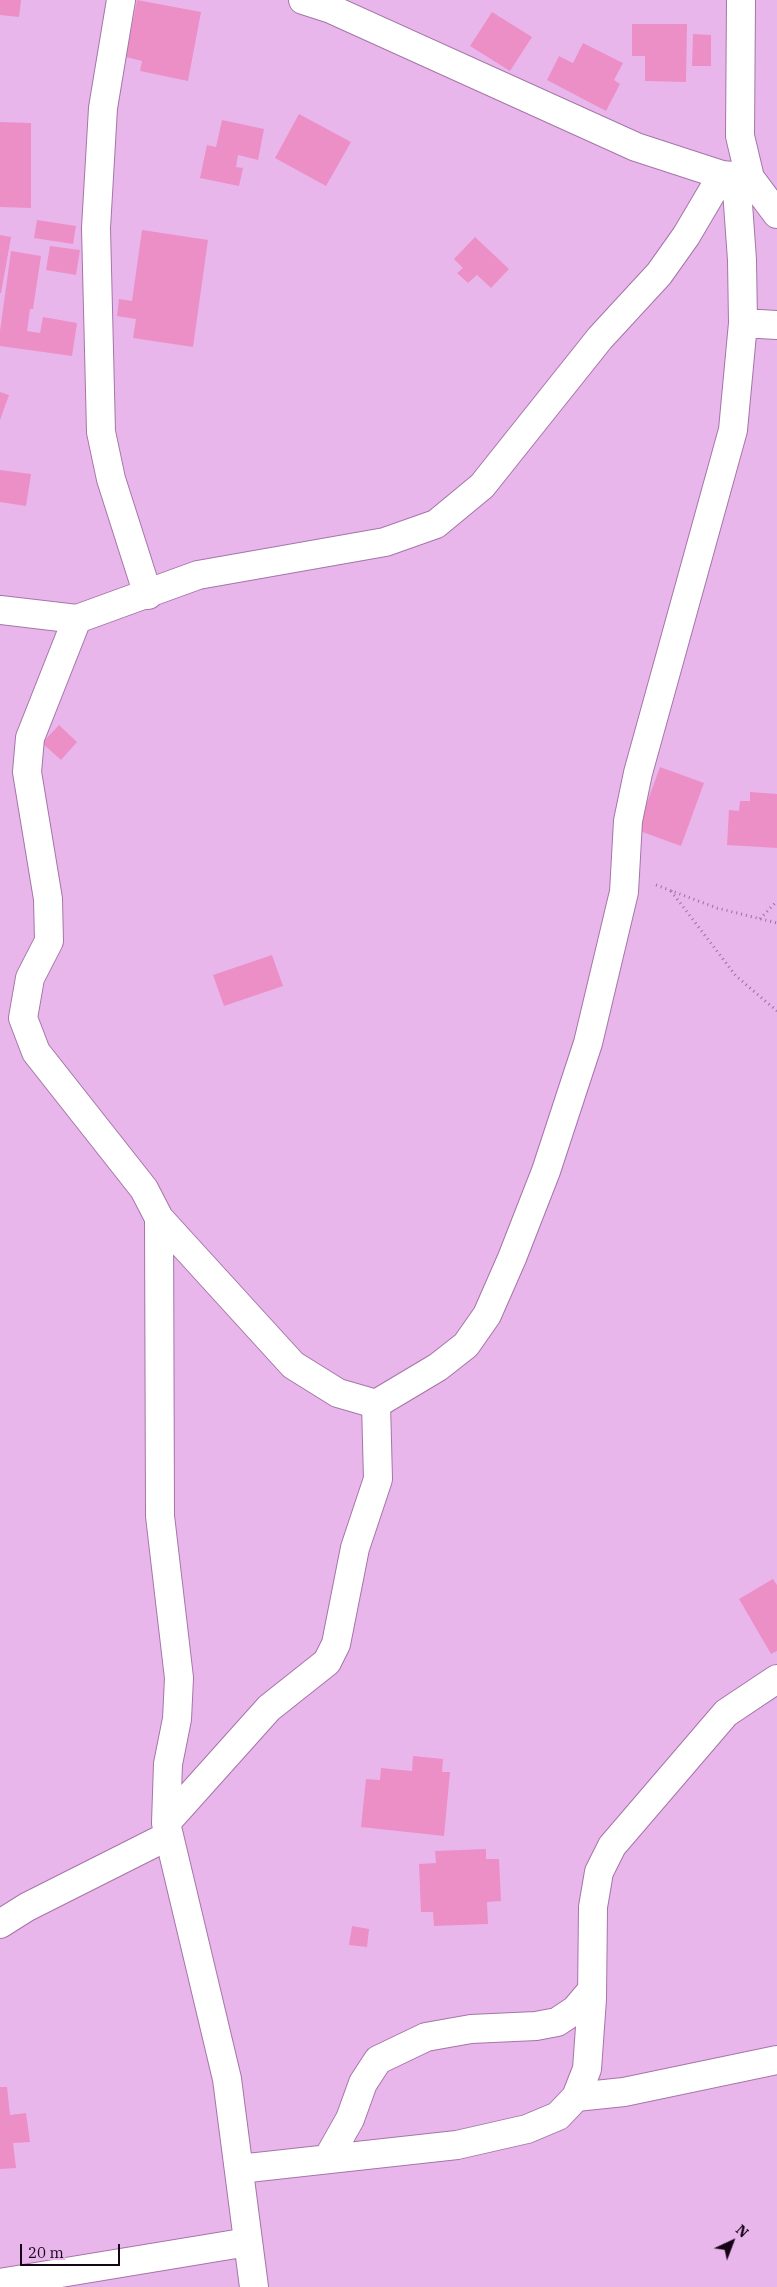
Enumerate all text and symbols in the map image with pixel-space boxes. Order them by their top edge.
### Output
north arrow [707,2217,757,2267]
text: N [732,2221,752,2241]
scale bar [22,2234,122,2266]
text: 20 m [28,2243,64,2262]

